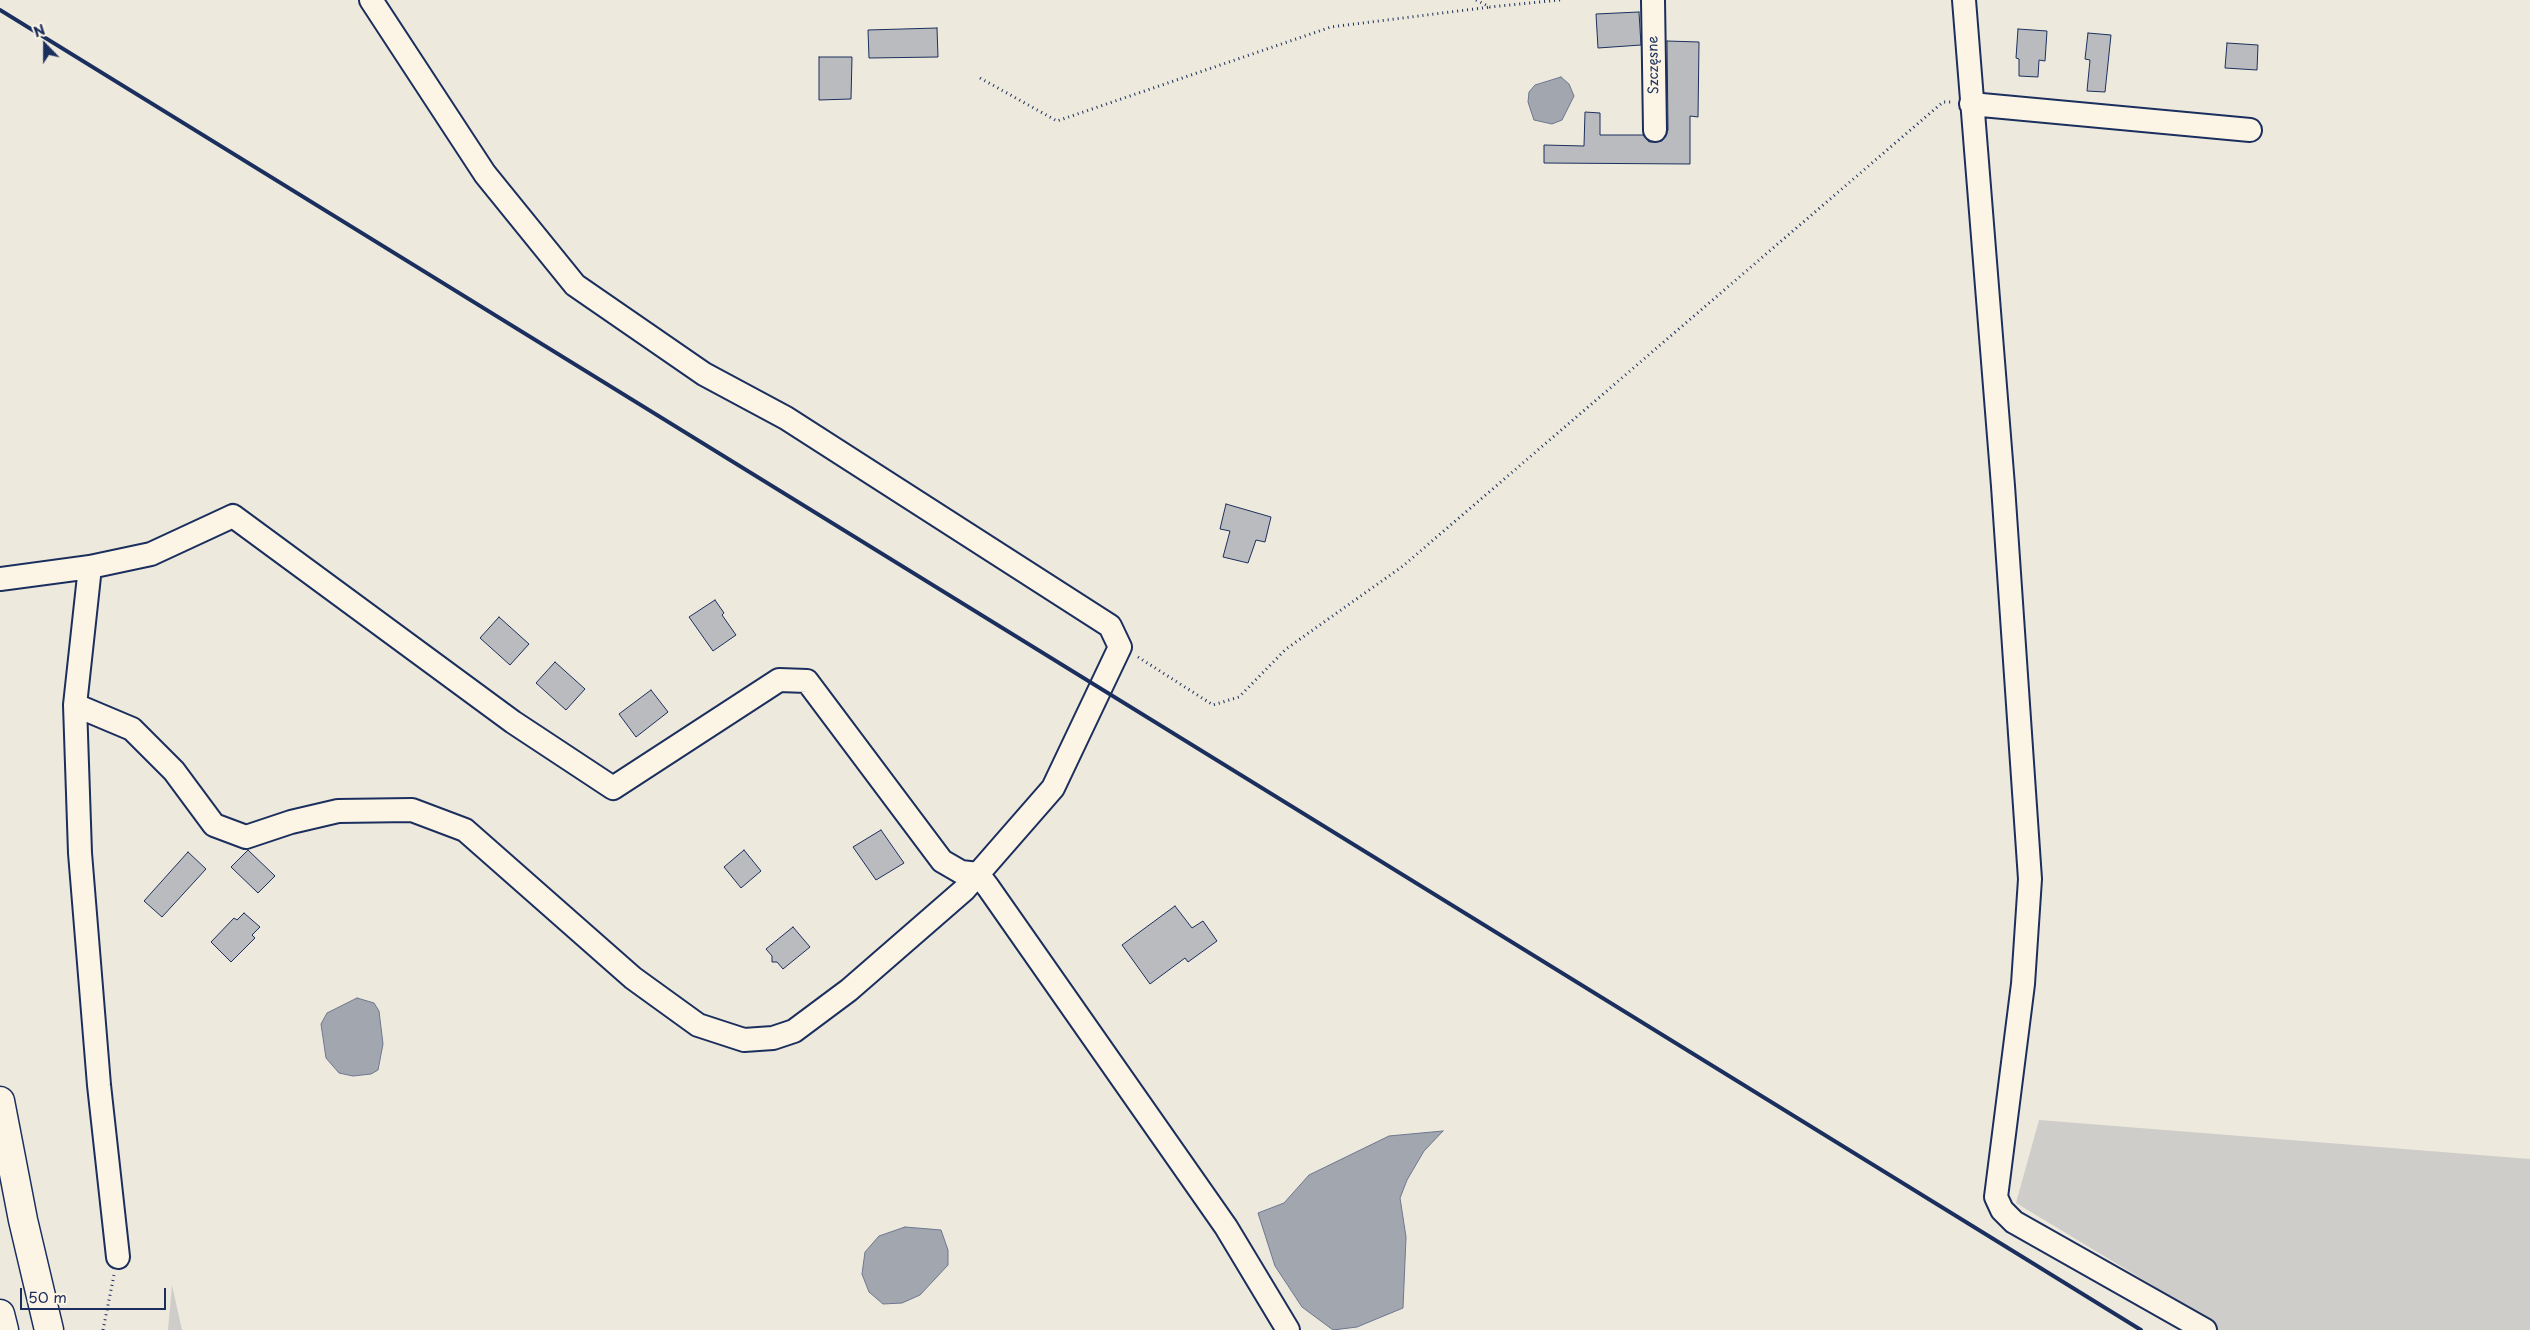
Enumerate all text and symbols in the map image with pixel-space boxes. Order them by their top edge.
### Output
text: N [30,19,48,42]
north arrow [20,20,70,70]
street label: Szczęsne [1645,35,1663,95]
scale bar [22,1278,169,1310]
text: 50 m [28,1285,67,1308]

